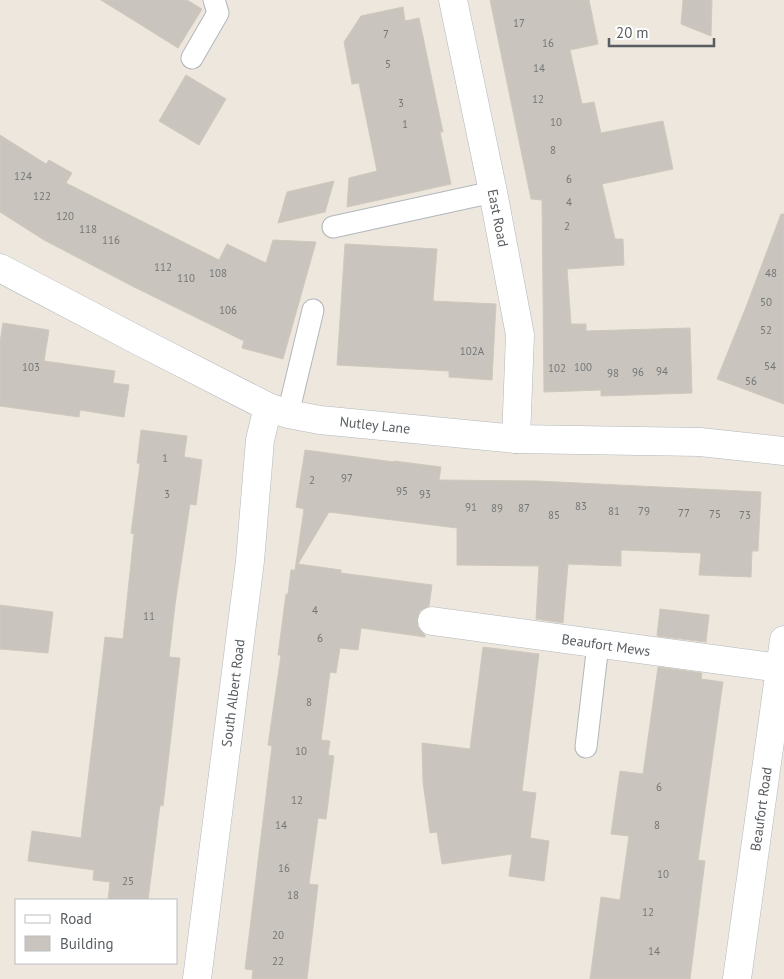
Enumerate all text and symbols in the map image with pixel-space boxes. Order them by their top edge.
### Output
scale bar [609,15,714,47]
house number: 17 [513,16,525,30]
text: 20 m [616,23,649,42]
house number: 7 [383,27,389,41]
house number: 16 [542,36,554,50]
house number: 5 [385,57,391,71]
house number: 14 [533,61,545,75]
house number: 12 [532,92,544,106]
house number: 3 [398,96,404,110]
house number: 10 [550,115,562,129]
house number: 1 [402,117,408,131]
house number: 8 [550,143,556,157]
house number: 124 [14,169,32,183]
house number: 6 [566,172,572,186]
street label: East Road [484,188,512,248]
house number: 122 [33,189,51,203]
house number: 4 [566,195,572,209]
house number: 120 [56,209,74,223]
house number: 2 [564,219,570,233]
house number: 118 [79,222,97,236]
house number: 116 [102,233,120,247]
house number: 112 [154,260,172,274]
house number: 108 [209,266,227,280]
house number: 48 [765,266,777,280]
house number: 110 [177,271,195,285]
house number: 50 [760,295,772,309]
house number: 106 [219,303,237,317]
house number: 52 [760,323,772,337]
house number: 102A [460,344,485,358]
house number: 54 [764,359,776,373]
house number: 103 [22,360,40,374]
house number: 100 [574,360,592,374]
house number: 102 [548,361,566,375]
house number: 94 [656,364,668,378]
house number: 96 [632,365,644,379]
house number: 98 [607,366,619,380]
house number: 56 [745,374,757,388]
street label: Nutley Lane [339,412,411,438]
house number: 1 [162,451,168,465]
house number: 97 [341,471,353,485]
house number: 2 [309,473,315,487]
house number: 95 [396,484,408,498]
house number: 3 [164,487,170,501]
house number: 93 [419,487,431,501]
house number: 83 [575,499,587,513]
house number: 91 [465,500,477,514]
house number: 89 [491,501,503,515]
house number: 87 [518,501,530,515]
house number: 81 [608,504,620,518]
house number: 79 [638,504,650,518]
house number: 77 [678,506,690,520]
house number: 75 [709,507,721,521]
house number: 85 [548,508,560,522]
house number: 73 [739,508,751,522]
house number: 4 [312,603,318,617]
house number: 11 [143,609,155,623]
street label: Beaufort Mews [560,630,652,660]
house number: 6 [317,631,323,645]
street label: South Albert Road [217,638,249,748]
house number: 8 [306,695,312,709]
house number: 10 [295,744,307,758]
street label: Beaufort Road [746,766,776,852]
house number: 6 [656,780,662,794]
house number: 12 [291,793,303,807]
house number: 14 [275,818,287,832]
house number: 8 [654,818,660,832]
house number: 16 [278,861,290,875]
house number: 10 [657,867,669,881]
house number: 25 [122,874,134,888]
house number: 18 [287,888,299,902]
legend [15,899,178,964]
house number: 12 [642,905,654,919]
text: Road [60,909,92,928]
house number: 20 [272,928,284,942]
text: Building [60,934,114,953]
house number: 14 [648,944,660,958]
house number: 22 [272,954,284,968]

